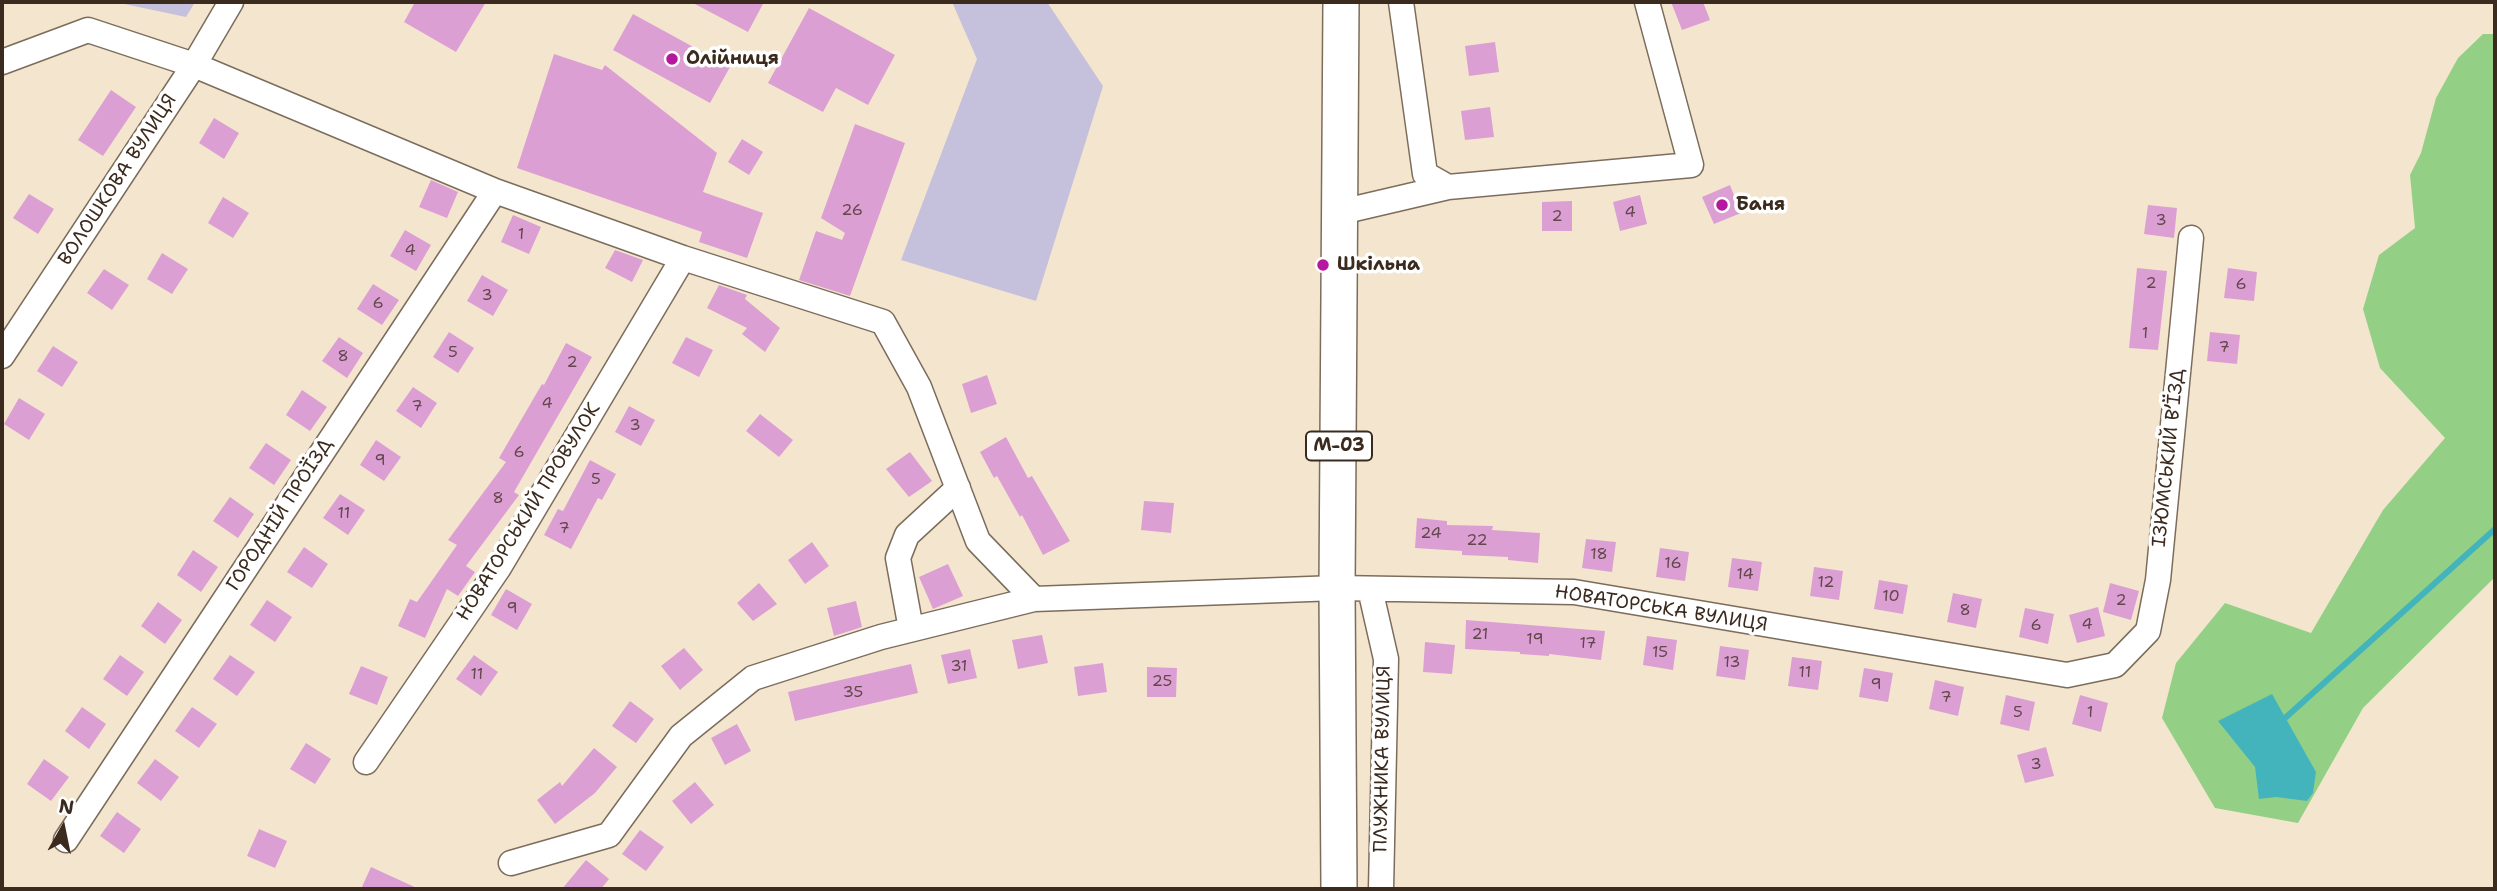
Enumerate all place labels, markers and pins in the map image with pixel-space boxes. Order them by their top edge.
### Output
place label: Олійниця [686,48,779,70]
marker: Олійниця [664,51,680,67]
place label: Баня [1736,194,1785,216]
marker: Баня [1714,197,1730,213]
place label: Шкільна [1337,254,1420,276]
marker: Шкільна [1315,257,1331,273]

